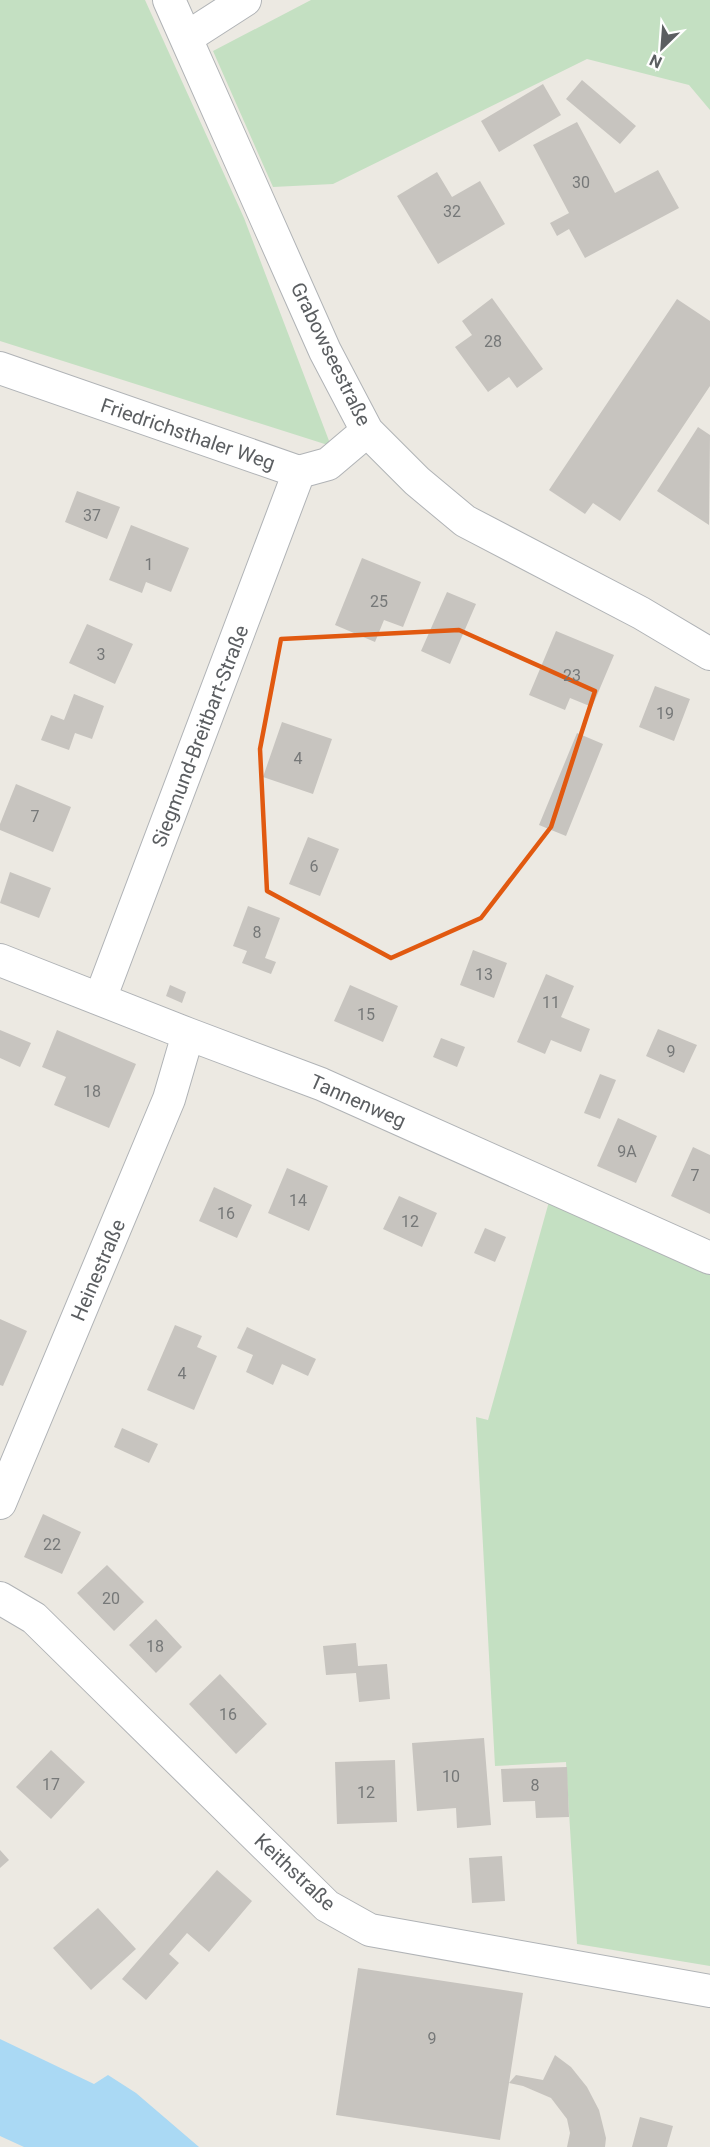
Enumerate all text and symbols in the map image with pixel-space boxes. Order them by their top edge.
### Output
north arrow [632,18,692,78]
text: N [647,50,665,72]
house number: 30 [572,173,590,192]
house number: 32 [443,202,461,221]
street label: Grabowseestraße [286,278,376,430]
house number: 28 [484,332,502,351]
street label: Friedrichsthaler Weg [98,393,278,475]
house number: 37 [83,506,101,525]
house number: 1 [145,555,154,574]
house number: 25 [370,592,388,611]
street label: Siegmund-Breitbart-Straße [147,622,253,850]
house number: 3 [97,645,106,664]
house number: 23 [563,666,581,685]
house number: 19 [656,704,674,723]
house number: 4 [294,749,303,768]
house number: 7 [31,807,40,826]
house number: 6 [310,857,319,876]
house number: 8 [253,923,262,942]
house number: 13 [475,965,493,984]
house number: 11 [542,993,560,1012]
house number: 15 [357,1005,375,1024]
house number: 9 [667,1042,676,1061]
street label: Tannenweg [306,1069,410,1133]
house number: 18 [83,1082,101,1101]
house number: 9A [617,1142,637,1161]
house number: 7 [691,1166,700,1185]
house number: 14 [289,1191,307,1210]
house number: 16 [217,1204,235,1223]
house number: 12 [401,1212,419,1231]
street label: Heinestraße [66,1216,130,1324]
house number: 4 [178,1364,187,1383]
house number: 22 [43,1535,61,1554]
house number: 20 [102,1589,120,1608]
house number: 18 [146,1637,164,1656]
house number: 16 [219,1705,237,1724]
house number: 10 [442,1767,460,1786]
house number: 17 [42,1775,60,1794]
house number: 8 [531,1776,540,1795]
house number: 12 [357,1783,375,1802]
street label: Keithstraße [250,1828,340,1916]
house number: 9 [428,2029,437,2048]

